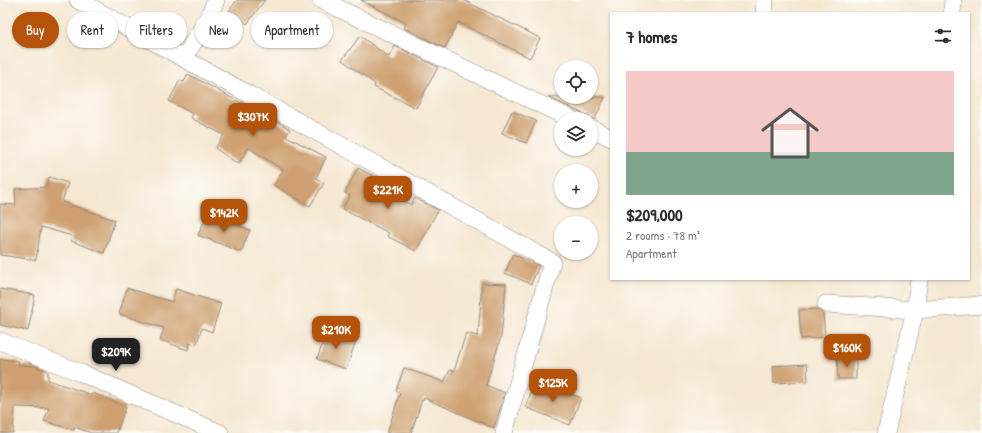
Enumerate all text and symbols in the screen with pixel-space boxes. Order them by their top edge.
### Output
chip: Buy [12,12,59,48]
chip: Rent [67,12,118,48]
chip: Filters [126,12,187,48]
chip: New [195,12,243,48]
chip: Apartment [251,12,333,48]
text: 7 homes [626,25,677,48]
icon: filters [932,25,954,47]
map controls [554,60,598,260]
button: locate [554,60,598,104]
icon: home [754,97,826,169]
pin: $307K [225,103,281,137]
text: $307K [237,107,269,125]
button: layers [554,112,598,156]
button: + [554,164,598,208]
pin: $221K [360,176,416,210]
text: $221K [373,180,403,198]
pin: $142K [196,199,252,233]
text: $142K [209,203,239,221]
text: $209,000 [626,203,683,226]
button: − [554,216,598,260]
text: 2 rooms · 78 m² [626,226,700,244]
text: Apartment [626,244,677,262]
pin: $210K [308,316,364,350]
text: $210K [321,320,351,338]
pin: $160K [819,334,875,368]
pin: $209K [88,338,144,372]
text: $160K [832,338,862,356]
text: $209K [101,342,131,360]
pin: $125K [525,369,581,403]
text: $125K [538,373,568,391]

